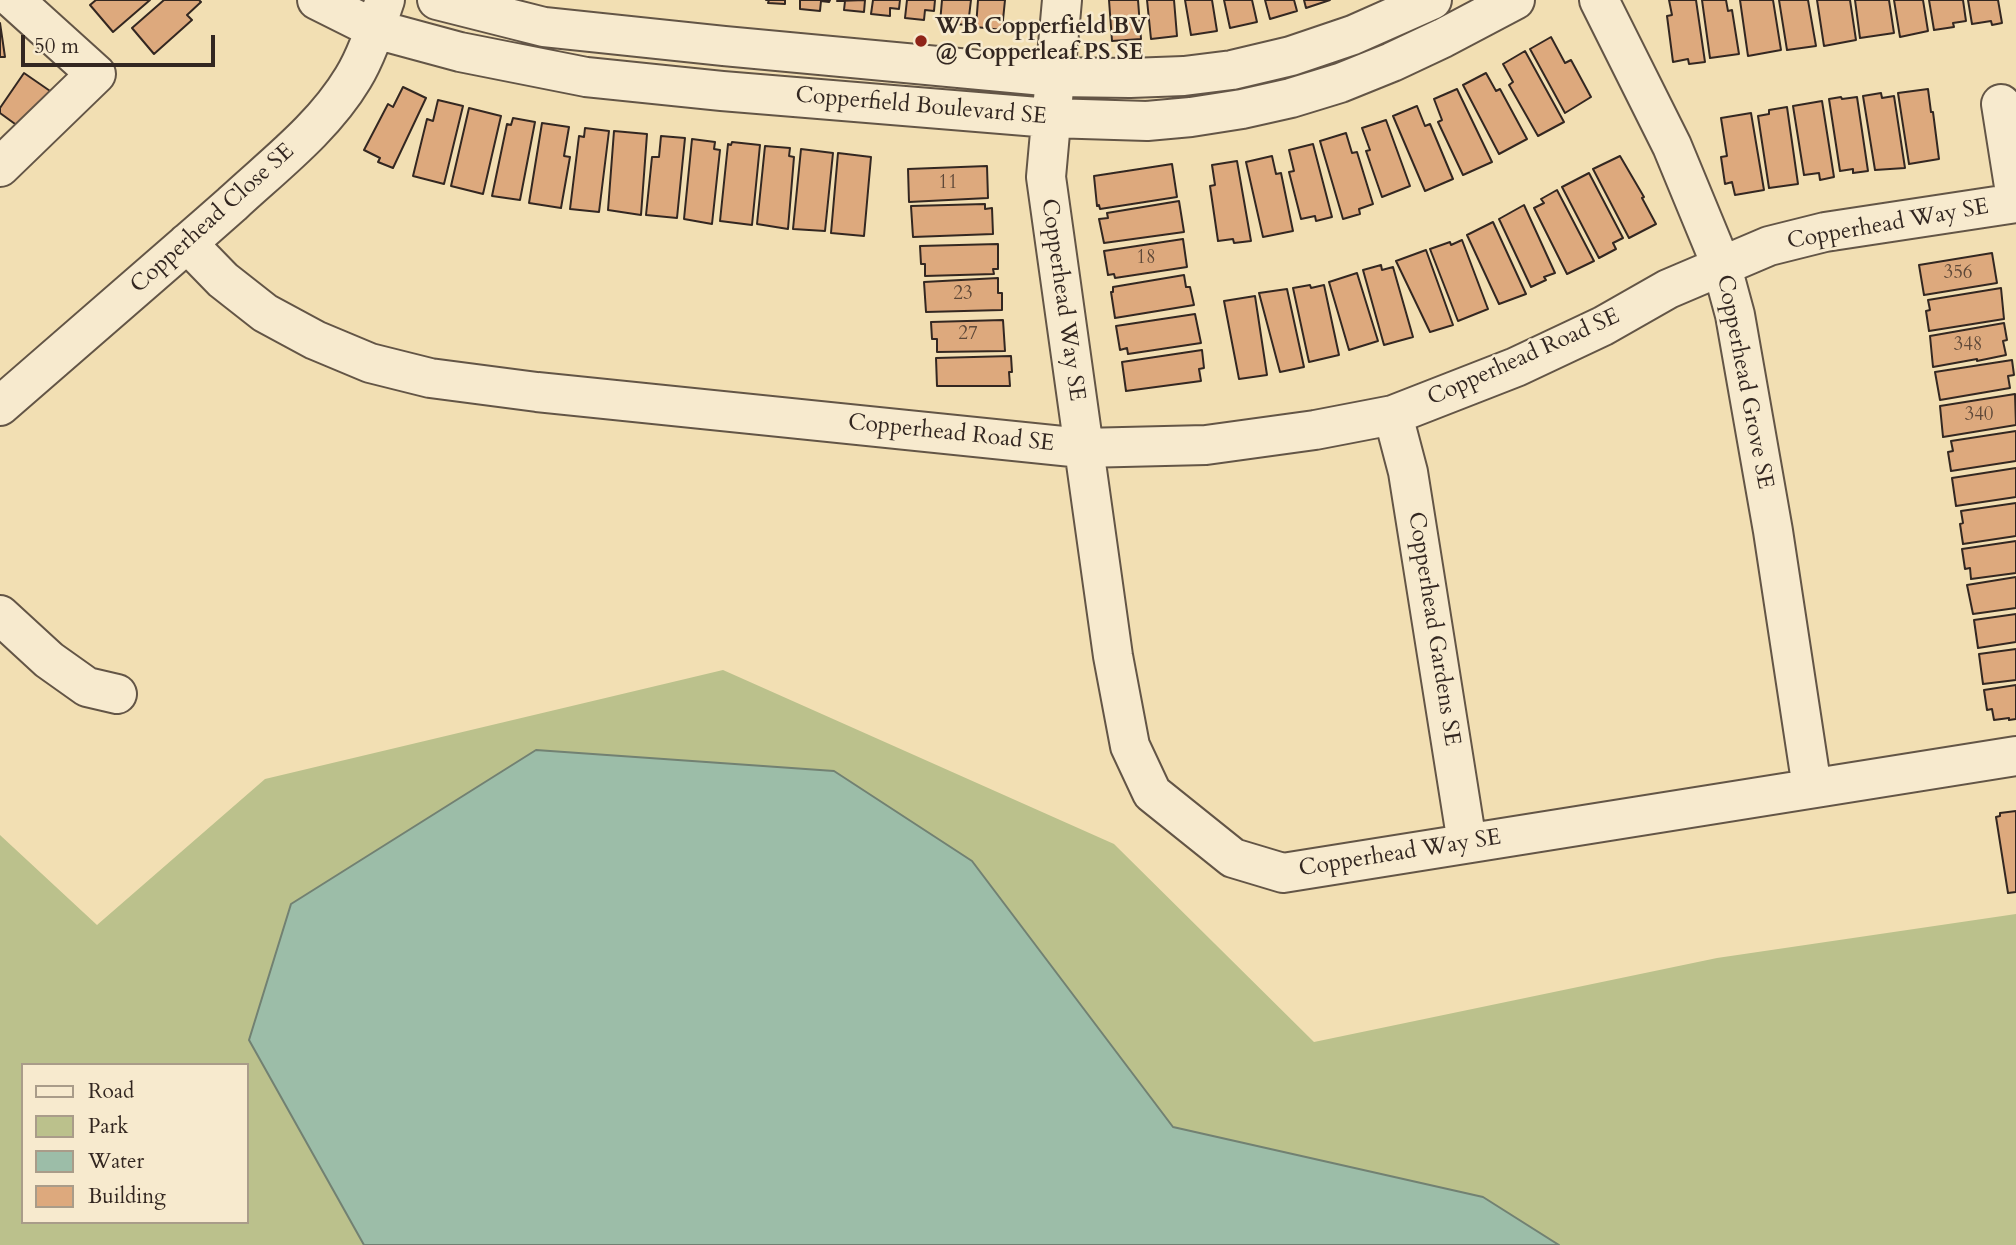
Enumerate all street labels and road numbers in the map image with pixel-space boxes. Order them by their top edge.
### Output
street label: Copperfield Boulevard SE [794,82,1048,132]
street label: Copperhead Close SE [125,138,301,300]
street label: Copperhead Way SE [1785,194,1991,256]
street label: Copperhead Way SE [1034,197,1090,403]
street label: Copperhead Grove SE [1710,272,1778,492]
street label: Copperhead Road SE [1424,303,1624,413]
street label: Copperhead Road SE [847,409,1055,459]
street label: Copperhead Gardens SE [1401,510,1465,748]
street label: Copperhead Way SE [1297,824,1503,884]

